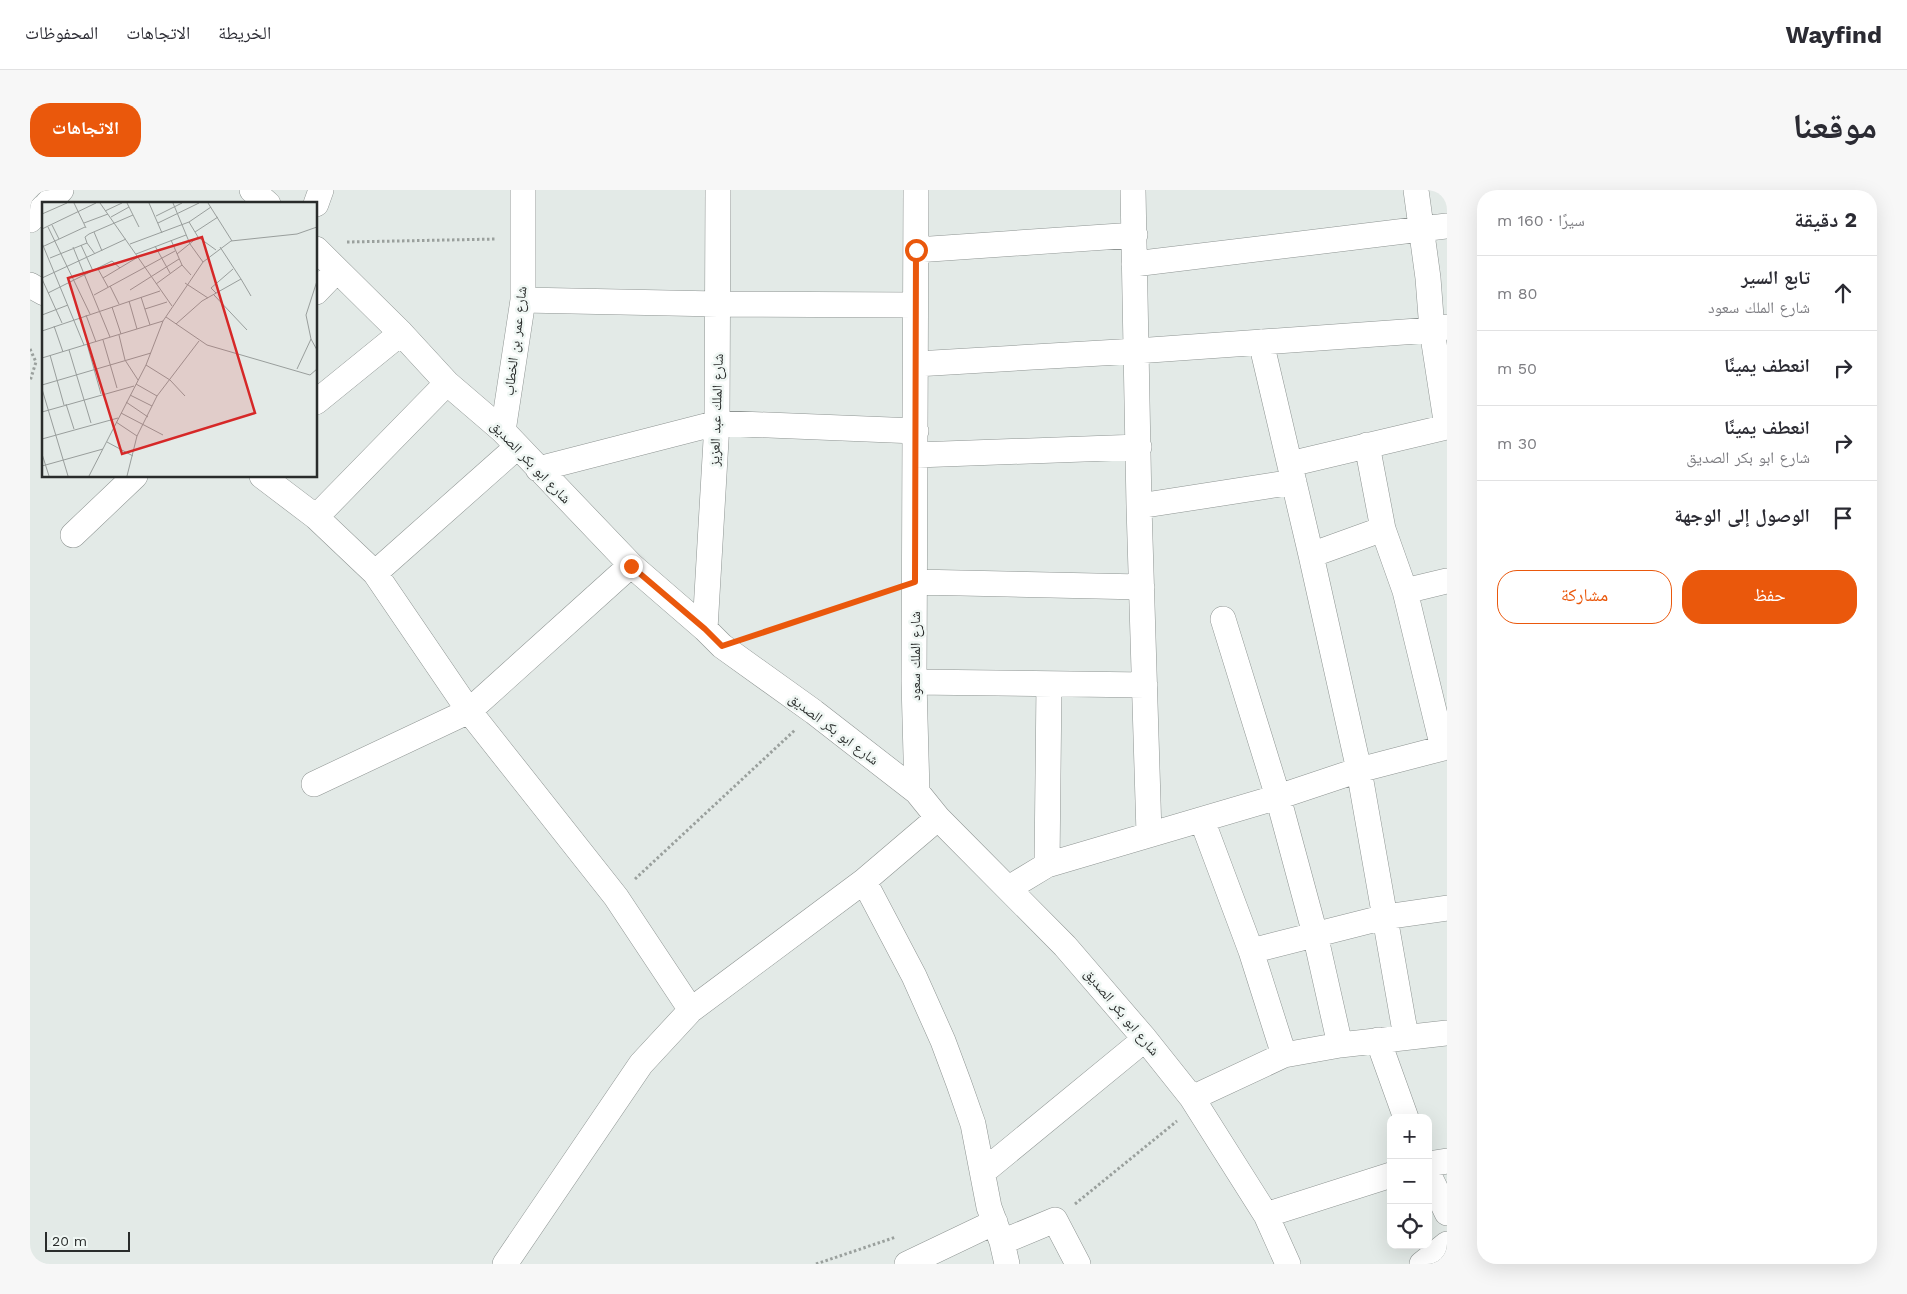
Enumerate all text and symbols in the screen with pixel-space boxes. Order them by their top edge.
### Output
text: Wayfind [1786,21,1882,49]
text: المحفوظات [25,22,98,43]
text: الاتجاهات [126,22,190,43]
text: الخريطة [218,22,271,43]
button: الاتجاهات [30,103,141,157]
text: موقعنا [1792,105,1877,147]
inset map [42,202,318,478]
text: 2 دقيقة [1794,207,1857,232]
text: سيرًا · 160 m [1497,211,1585,230]
route start [905,239,928,262]
text: تابع السير [1741,266,1810,289]
icon: ahead [1829,279,1857,307]
text: 80 m [1497,284,1538,303]
street label: شارع عمر بن الخطاب [500,285,532,397]
text: شارع الملك سعود [1708,298,1810,317]
street label: شارع الملك عبد العزيز [706,353,728,468]
text: انعطف يمينًا [1724,354,1810,377]
icon: right [1829,354,1857,382]
text: 50 m [1497,359,1537,378]
text: انعطف يمينًا [1724,416,1810,439]
street label: شارع ابو بكر الصديق [486,418,574,508]
icon: right [1829,429,1857,457]
text: 30 m [1497,434,1537,453]
text: شارع ابو بكر الصديق [1686,448,1810,467]
text: الوصول إلى الوجهة [1674,504,1810,527]
icon: arrive [1829,504,1857,532]
route end [620,555,643,578]
button: مشاركة [1497,570,1672,624]
button: حفظ [1682,570,1857,624]
street label: شارع الملك سعود [907,611,925,701]
street label: شارع ابو بكر الصديق [785,690,882,770]
street label: شارع ابو بكر الصديق [1080,965,1163,1060]
map controls [1387,1114,1432,1249]
button: + [1387,1114,1432,1159]
button: − [1387,1159,1432,1204]
button: locate [1387,1204,1432,1249]
scale bar [45,1229,130,1252]
text: 20 m [52,1233,87,1249]

